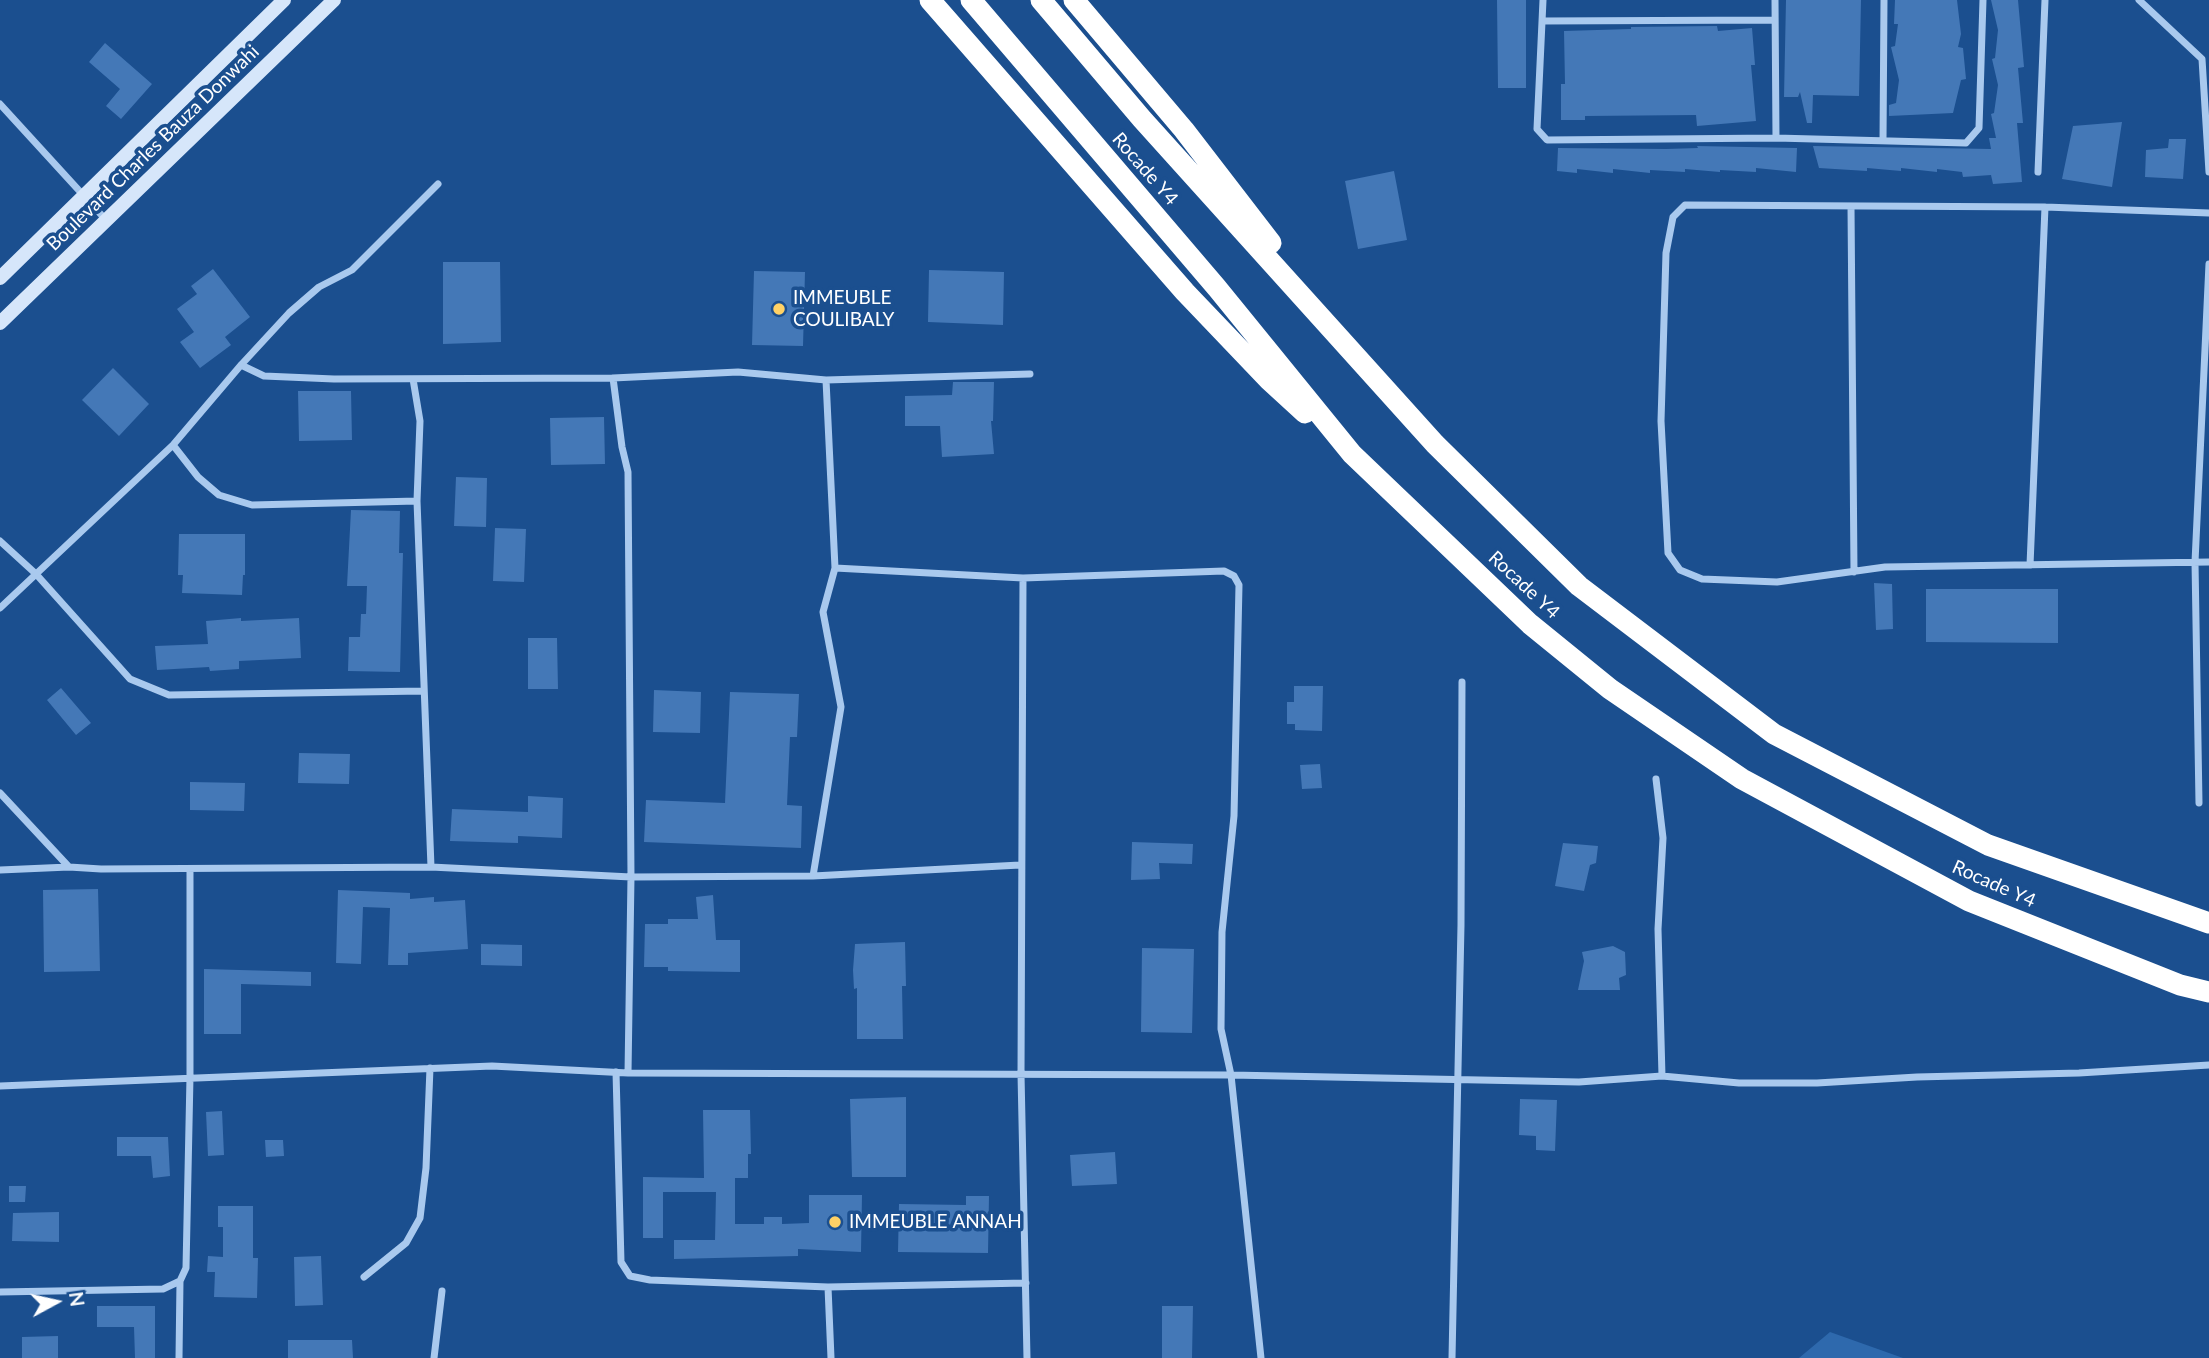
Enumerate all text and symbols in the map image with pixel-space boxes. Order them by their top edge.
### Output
street label: Boulevard Charles Bauza Donwahi [42,40,264,256]
street label: Rocade Y4 [1107,128,1183,210]
place label: IMMEUBLE COULIBALY [793,287,894,331]
marker: IMMEUBLE COULIBALY [771,301,787,317]
street label: Rocade Y4 [1484,546,1564,624]
street label: Rocade Y4 [1949,855,2039,913]
place label: IMMEUBLE ANNAH [849,1211,1022,1233]
marker: IMMEUBLE ANNAH [827,1214,843,1230]
north arrow [21,1267,91,1337]
text: N [65,1290,90,1308]

